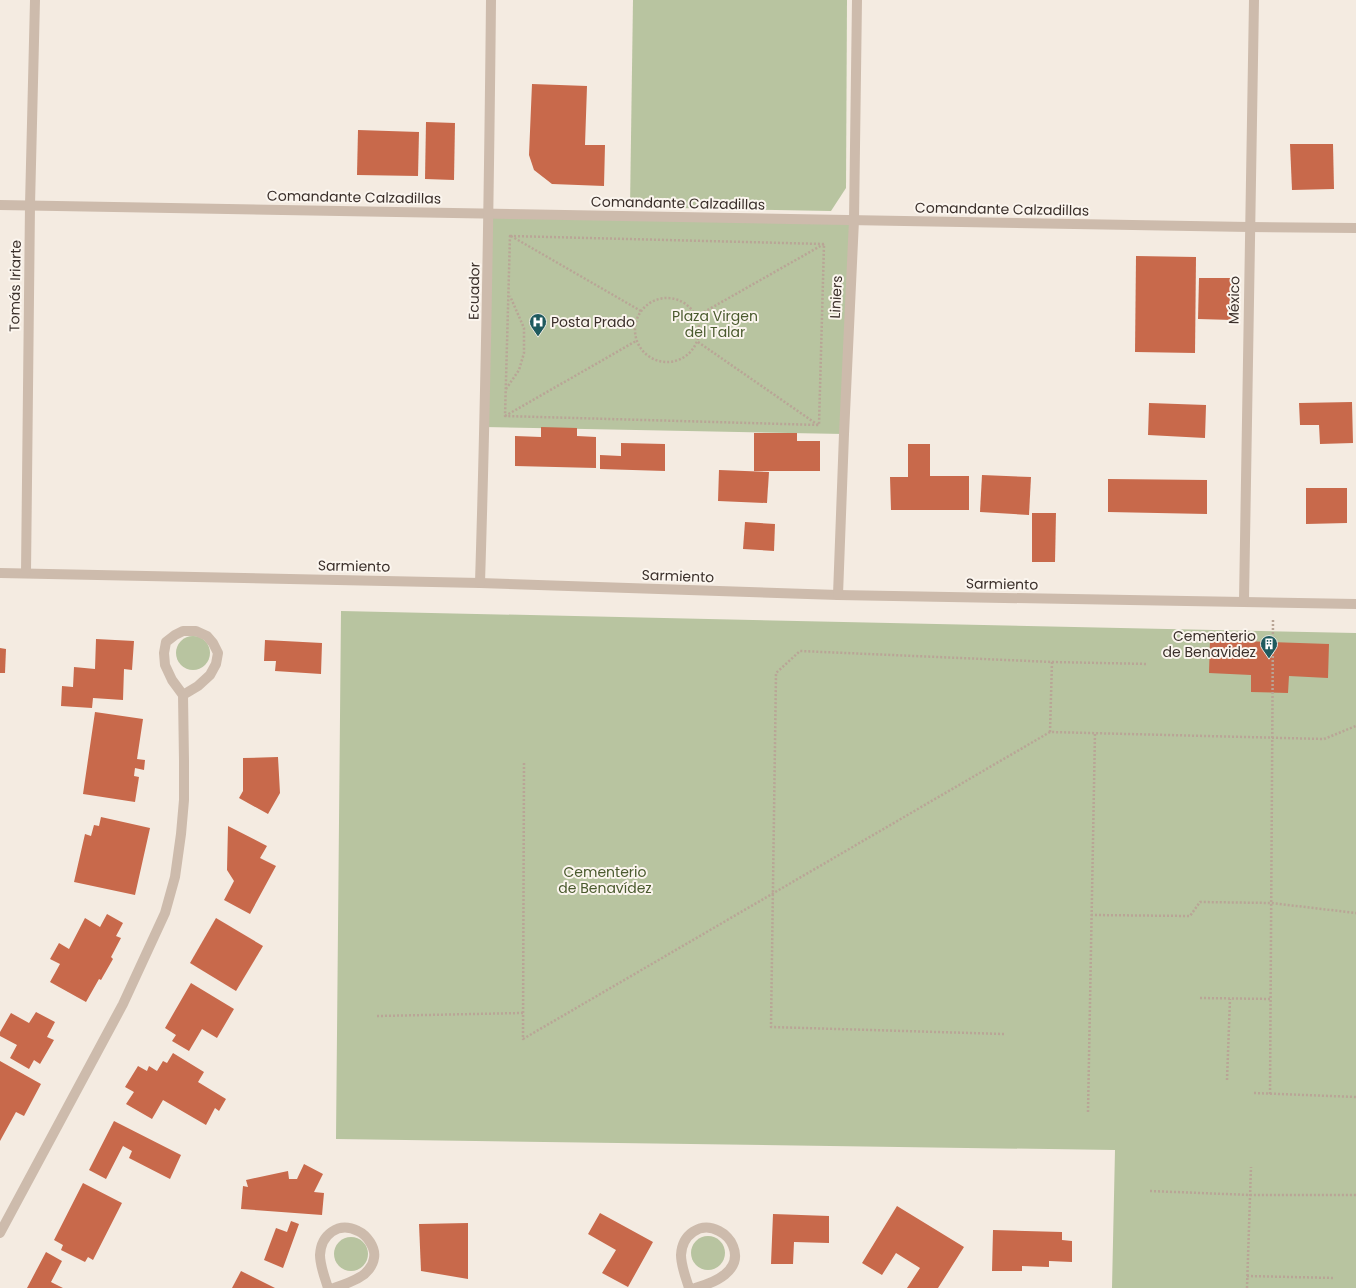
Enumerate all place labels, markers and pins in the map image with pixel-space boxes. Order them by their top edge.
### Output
hospital icon: Posta Prado [528,312,548,337]
place label: Posta Prado [551,312,635,332]
place label: Cementerio de Benavidez [1163,626,1256,662]
building icon: Cementerio de Benavidez [1259,634,1279,659]

